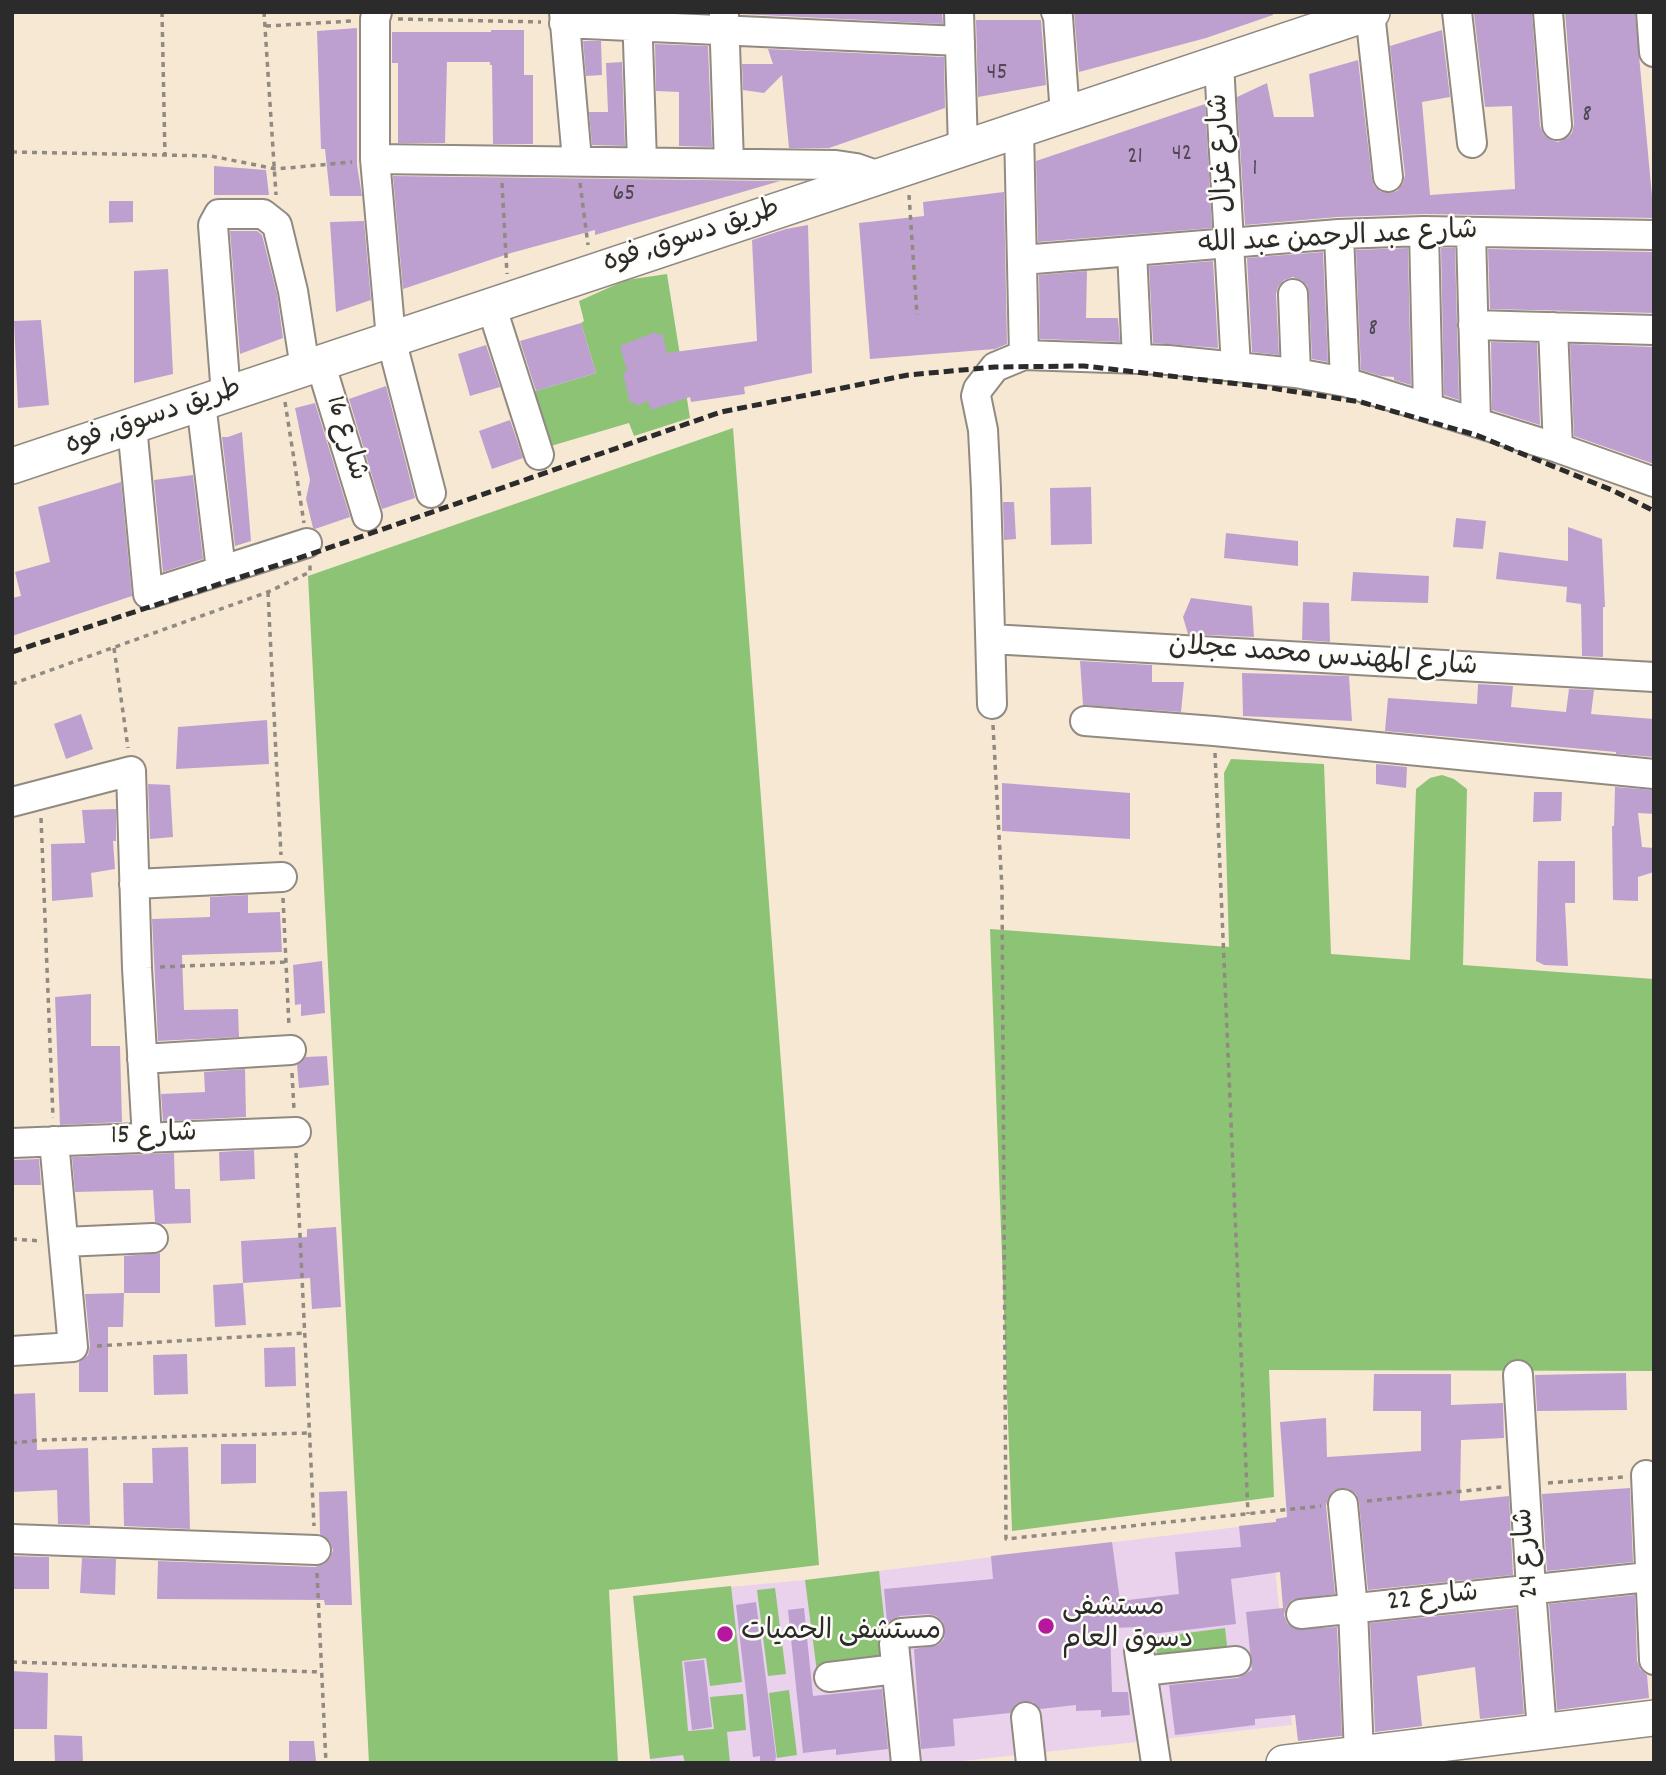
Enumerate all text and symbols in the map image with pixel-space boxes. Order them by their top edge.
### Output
house number: 45 [986,61,1008,89]
street label: شارع غزال [1204,92,1244,214]
house number: 8 [1582,103,1592,131]
house number: 42 [1172,142,1192,170]
house number: 21 [1127,145,1143,173]
house number: 1 [1252,157,1258,185]
house number: 65 [613,182,635,210]
street label: طريق دسوق, فوه [599,194,785,282]
street label: شارع عبد الرحمن عبد الله [1197,216,1479,264]
house number: 8 [1368,317,1378,345]
street label: طريق دسوق, فوه [62,373,246,465]
street label: شارع 16 [315,393,373,485]
street label: شارع المهندس محمد عجلان [1167,631,1479,687]
street label: شارع 15 [110,1119,198,1155]
street label: شارع 24 [1509,1507,1549,1599]
street label: شارع 22 [1386,1579,1480,1621]
place label: مستشفى دسوق العام [1062,1593,1193,1659]
marker: مستشفى دسوق العام [1036,1616,1056,1636]
place label: مستشفى الحميات [741,1617,941,1651]
marker: مستشفى الحميات [715,1624,735,1644]

